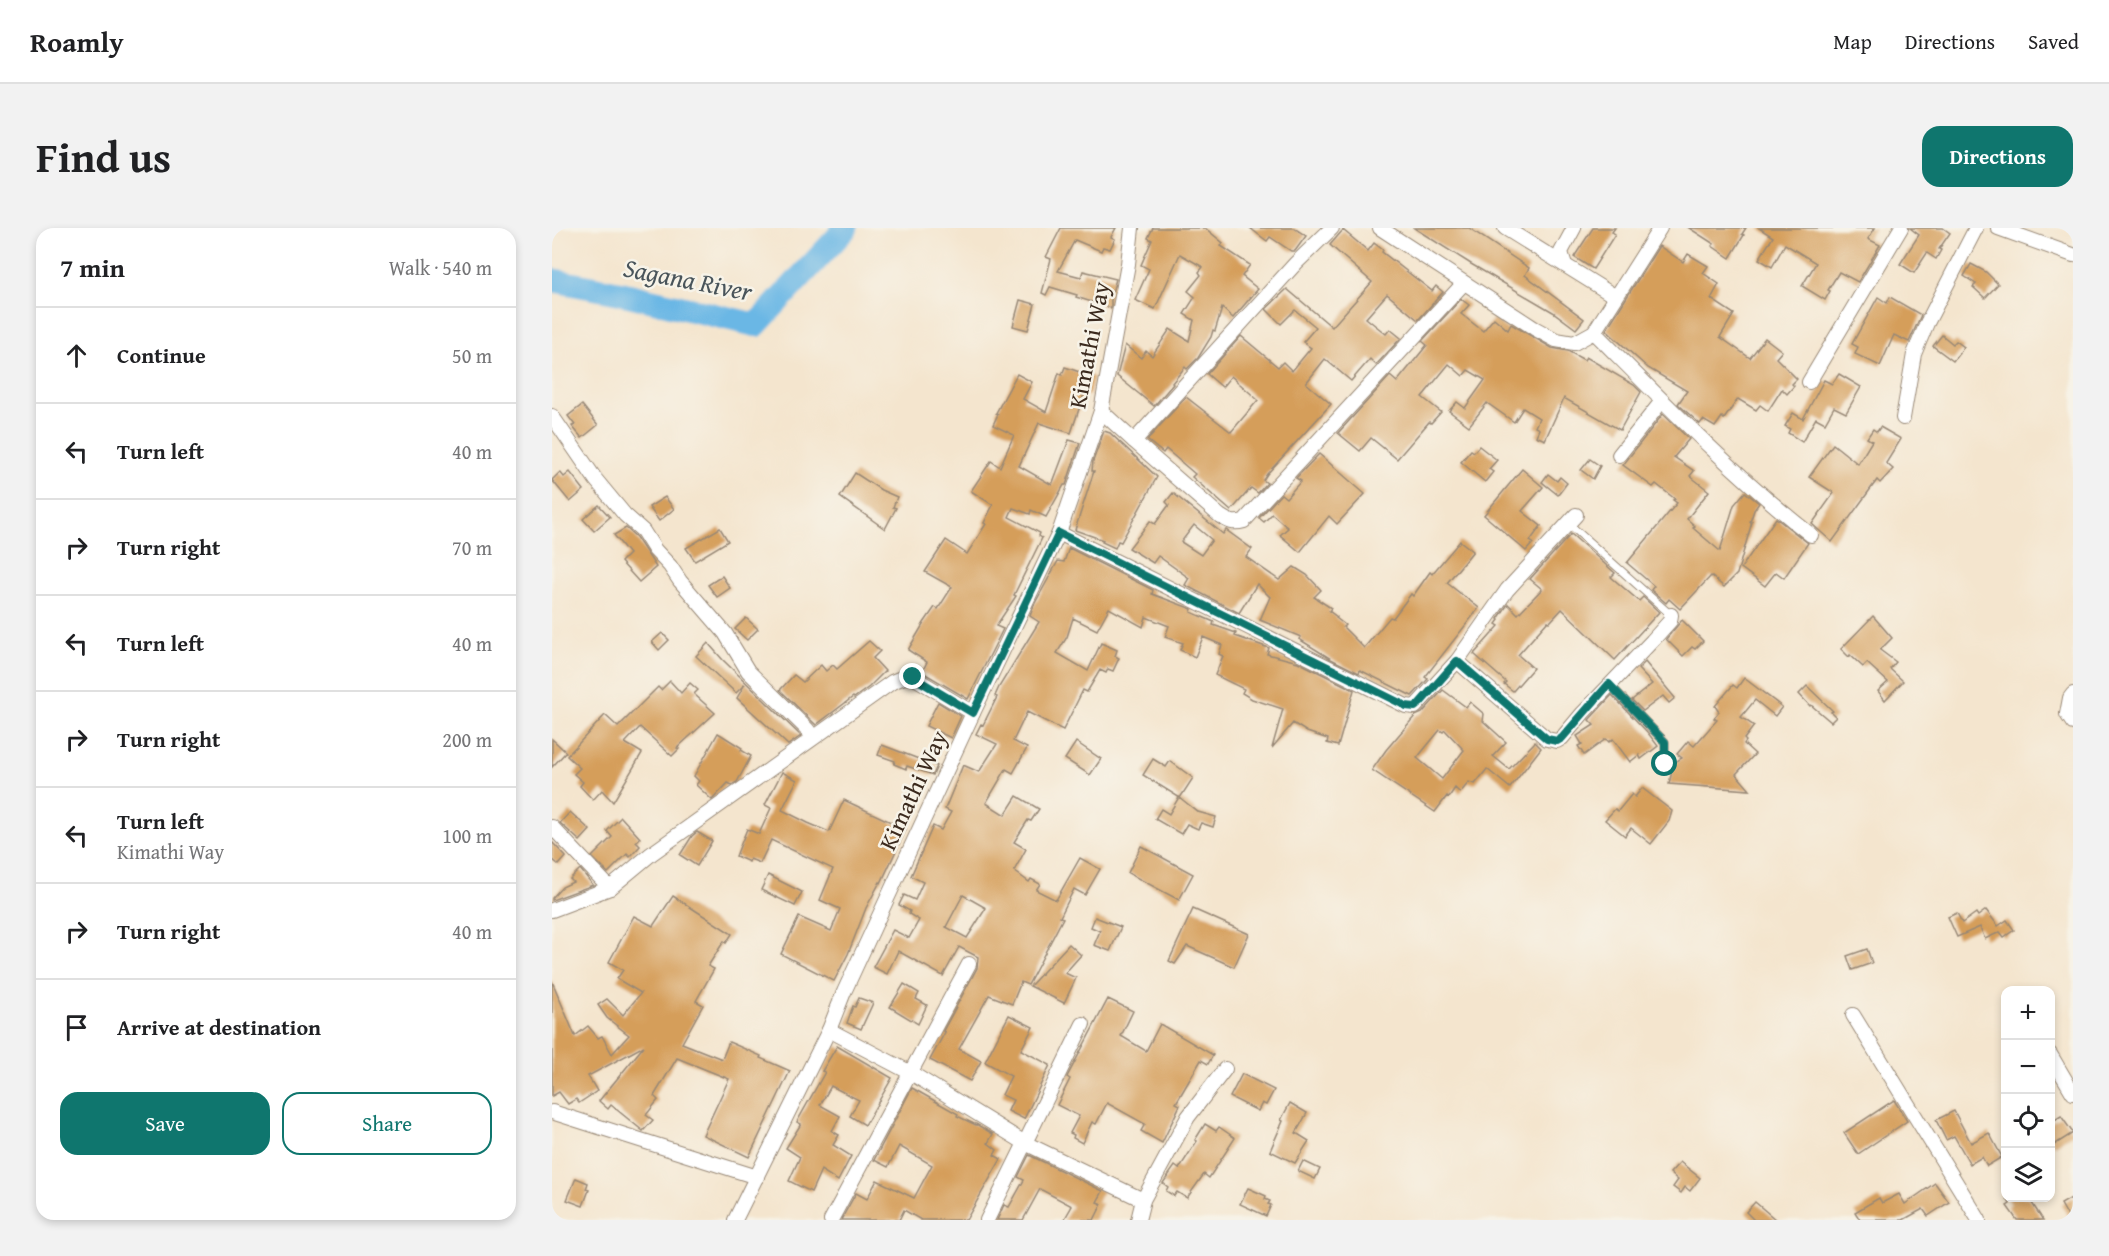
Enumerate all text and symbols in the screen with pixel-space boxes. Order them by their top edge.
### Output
text: Roamly [30,21,124,62]
text: Map [1833,26,1872,57]
text: Directions [1905,26,1995,57]
text: Saved [2028,26,2079,57]
text: Find us [36,126,171,187]
button: Directions [1922,126,2073,187]
water label: Sagana River [620,247,757,311]
text: 7 min [60,248,125,287]
text: Walk · 540 m [389,253,492,282]
street label: Kimathi Way [1060,278,1118,411]
icon: ahead [60,339,93,372]
text: Continue [117,339,206,371]
text: 50 m [452,341,492,370]
icon: left [60,435,93,468]
text: Turn left [117,435,204,467]
text: 40 m [452,437,492,466]
icon: right [60,531,93,564]
text: Turn right [117,531,220,563]
text: 70 m [452,533,492,562]
icon: left [60,627,93,660]
text: Turn left [117,627,204,659]
text: 40 m [452,629,492,658]
route end [899,663,925,689]
icon: right [60,723,93,756]
text: Turn right [117,723,220,755]
street label: Kimathi Way [870,724,956,856]
text: 200 m [442,725,492,754]
route start [1651,750,1677,776]
text: Turn left [117,805,204,837]
icon: left [60,819,93,852]
text: 100 m [442,821,492,850]
text: Kimathi Way [117,837,224,866]
icon: right [60,915,93,948]
text: Turn right [117,915,220,947]
text: 40 m [452,917,492,946]
map controls [2001,986,2055,1202]
button: + [2001,986,2055,1040]
icon: arrive [60,1011,93,1044]
text: Arrive at destination [117,1011,321,1043]
button: − [2001,1040,2055,1094]
button: Save [60,1092,270,1155]
button: Share [282,1092,492,1155]
button: locate [2001,1094,2055,1148]
button: layers [2001,1148,2055,1202]

